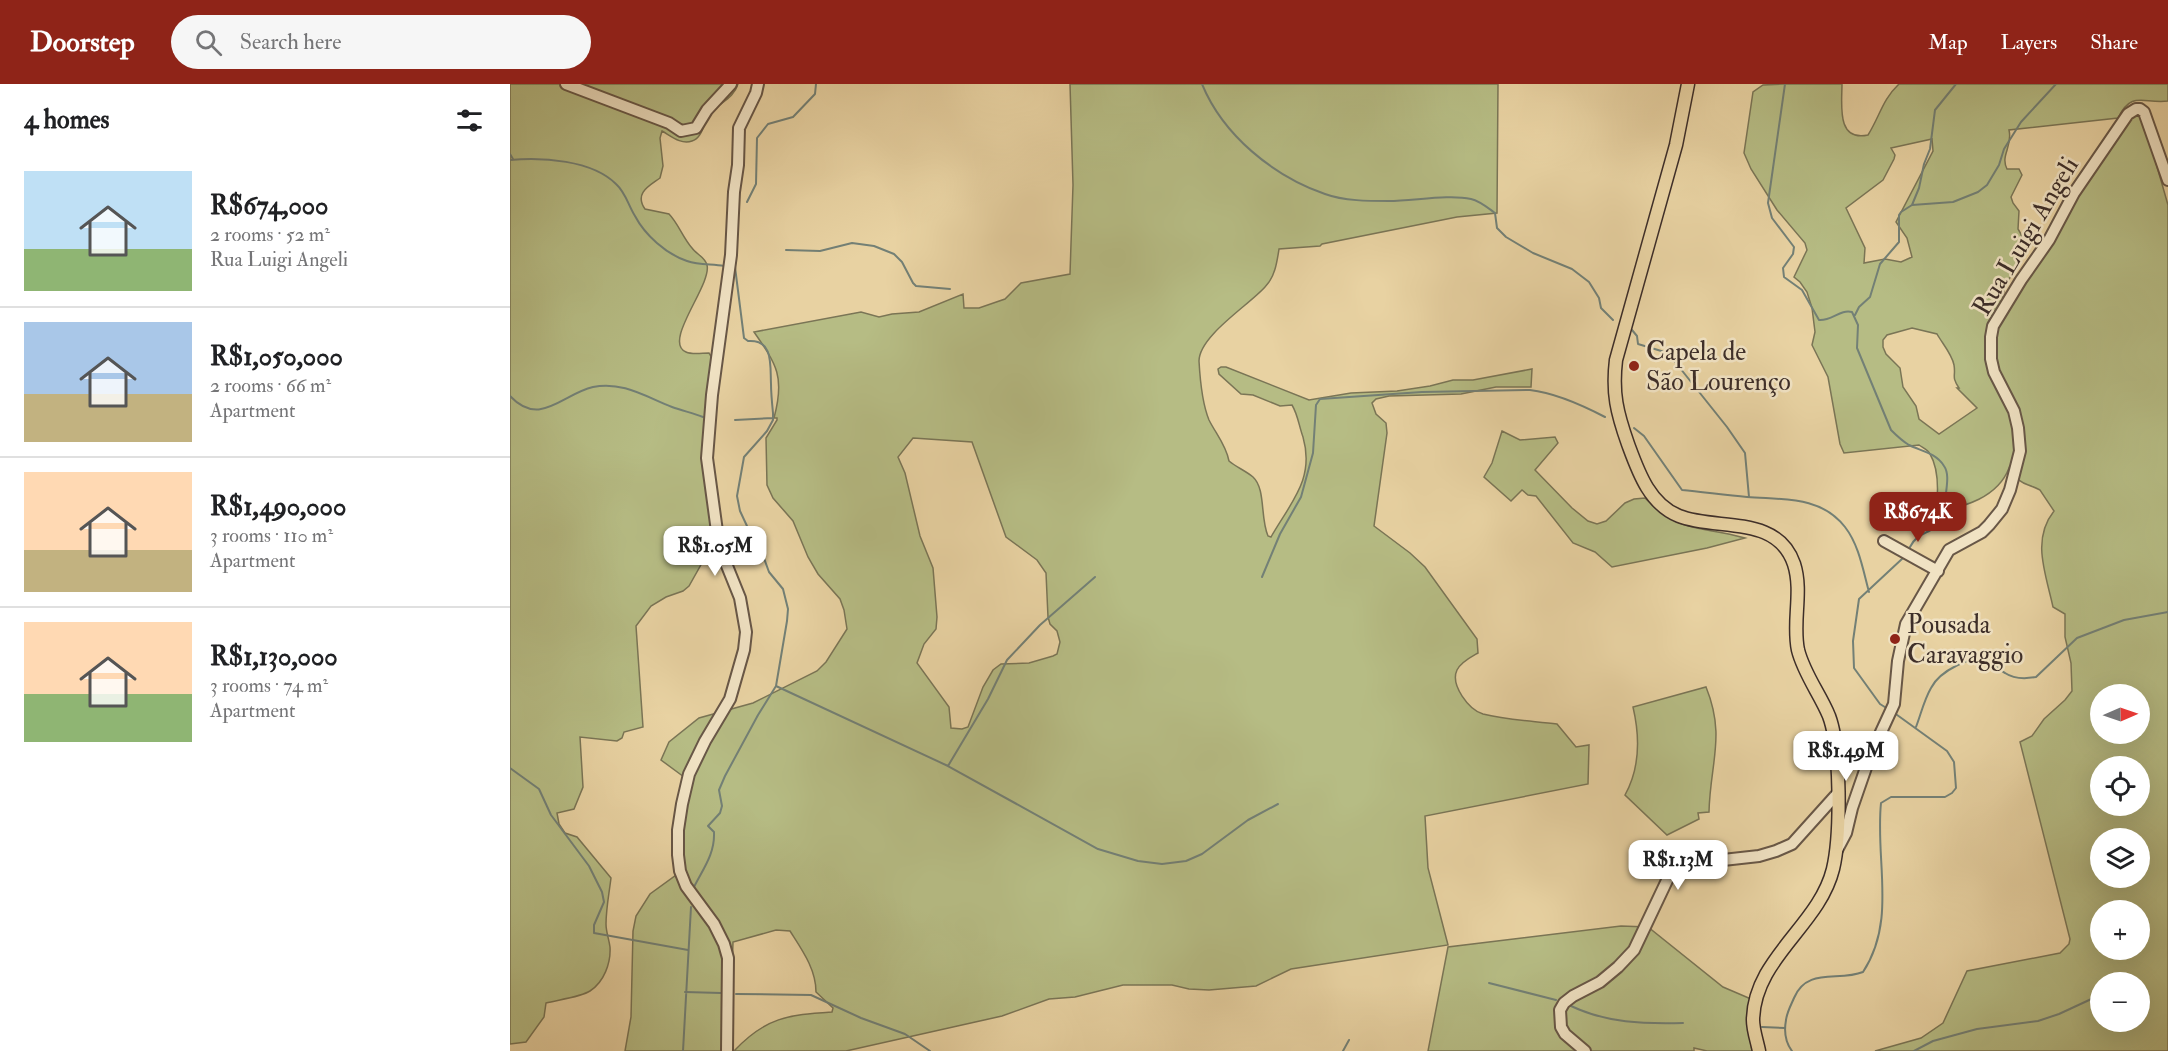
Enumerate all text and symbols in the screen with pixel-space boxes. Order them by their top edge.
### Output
search box [171,15,591,69]
text: Doorstep [30,25,135,60]
icon: search [192,26,225,59]
text: Search here [240,28,341,56]
text: Map [1928,29,1968,56]
text: Layers [2001,29,2057,56]
text: Share [2090,29,2138,56]
text: 4 homes [24,104,110,136]
icon: filters [453,104,486,137]
street label: Rua Luigi Angeli [1966,151,2086,322]
text: R$674,000 [210,190,328,222]
icon: home [72,195,144,267]
text: 2 rooms · 52 m² [210,222,330,247]
text: Rua Luigi Angeli [210,247,348,272]
place label: Capela de São Lourenço [1646,336,1791,398]
text: R$1,050,000 [210,341,343,373]
icon: home [72,346,144,418]
marker: Capela de São Lourenço [1627,359,1641,373]
text: 2 rooms · 66 m² [210,373,331,398]
text: Apartment [210,398,295,423]
text: R$1,490,000 [210,491,346,523]
pin: R$674K [1869,492,1967,543]
icon: home [72,496,144,568]
text: R$674K [1883,499,1953,524]
text: 3 rooms · 110 m² [210,523,333,548]
pin: R$1.05M [660,526,770,577]
text: R$1.05M [677,533,753,558]
text: Apartment [210,548,295,573]
place label: Pousada Caravaggio [1907,609,2023,671]
marker: Pousada Caravaggio [1888,632,1902,646]
text: R$1,130,000 [210,641,338,673]
icon: home [72,646,144,718]
text: 3 rooms · 74 m² [210,673,328,698]
north arrow [2090,684,2150,744]
map controls [2090,684,2150,1032]
text: Apartment [210,698,295,723]
pin: R$1.49M [1791,731,1901,782]
text: R$1.49M [1807,738,1885,763]
button: locate [2090,756,2150,816]
button: layers [2090,828,2150,888]
pin: R$1.13M [1623,840,1733,891]
text: R$1.13M [1643,847,1713,872]
button: + [2090,900,2150,960]
button: − [2090,972,2150,1032]

